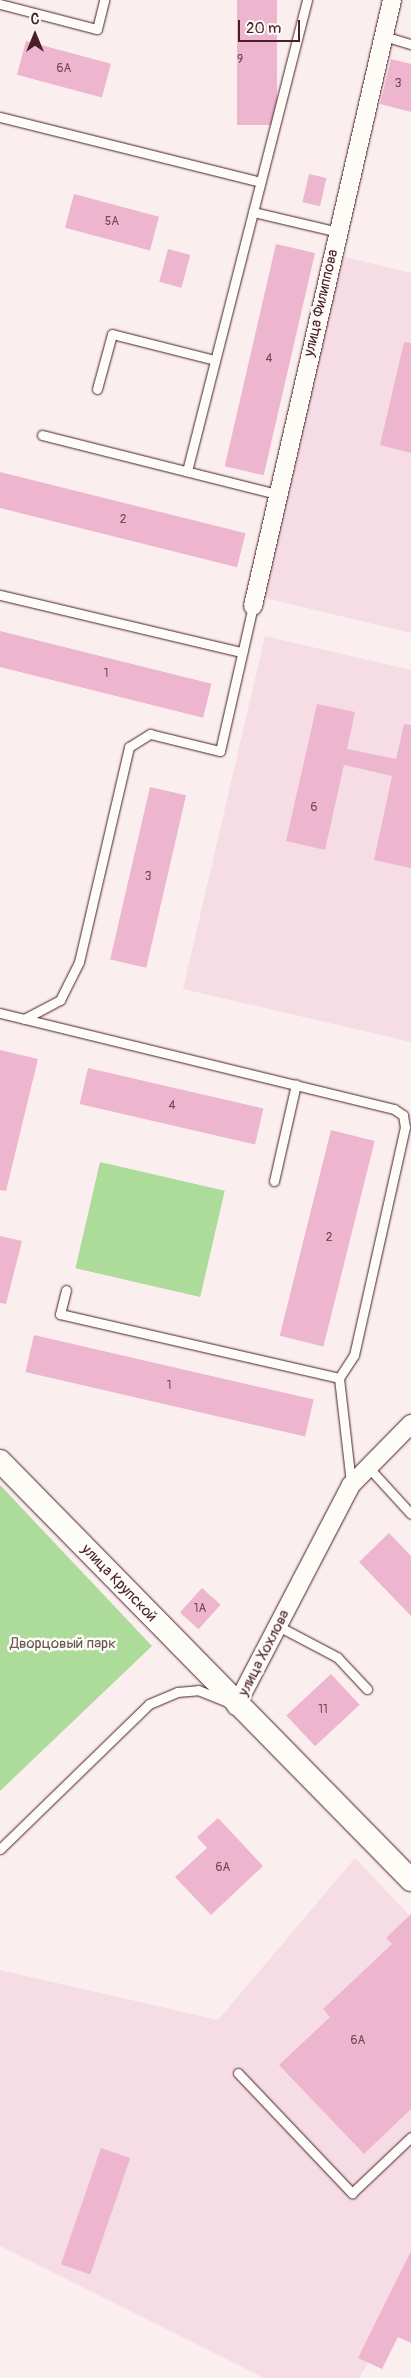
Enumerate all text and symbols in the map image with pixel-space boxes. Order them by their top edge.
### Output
north arrow [10,10,60,60]
scale bar [241,10,304,42]
text: С [31,11,39,28]
text: 20 m [246,19,281,38]
house number: 9 [237,53,243,67]
house number: 6А [57,62,71,76]
house number: 3 [395,77,401,91]
house number: 5А [105,215,119,229]
street label: улица Филиппова [300,248,342,358]
house number: 4 [266,352,272,366]
house number: 2 [120,513,126,527]
house number: 1 [104,667,108,681]
house number: 6 [311,801,317,815]
house number: 3 [145,870,151,884]
house number: 4 [169,1099,175,1113]
house number: 2 [326,1231,332,1245]
house number: 1 [167,1379,171,1393]
street label: улица Крупской [77,1540,161,1626]
house number: 1А [194,1602,206,1616]
street label: улица Хохлова [235,1607,293,1699]
park label: Дворцовый парк [10,1635,116,1653]
house number: 11 [318,1703,328,1717]
house number: 6А [216,1861,230,1875]
house number: 6А [351,2034,365,2048]

